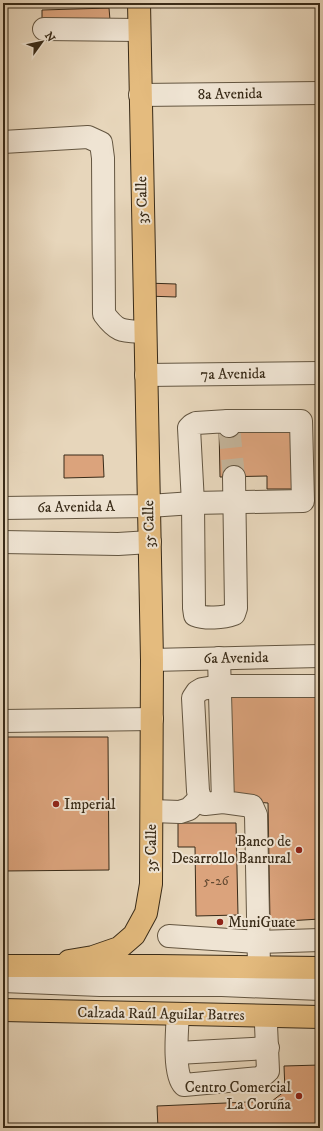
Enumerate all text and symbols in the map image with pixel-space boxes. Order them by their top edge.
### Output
north arrow [22,22,62,62]
text: N [41,29,58,45]
street label: 8a Avenida [197,84,263,104]
street label: 35 Calle [132,176,152,224]
street label: 7a Avenida [200,364,266,384]
street label: 6a Avenida A [37,497,115,517]
street label: 35 Calle [139,500,159,548]
street label: 6a Avenida [203,648,269,668]
place label: Imperial [64,795,116,814]
marker: Imperial [51,799,61,809]
street label: 35 Calle [142,824,161,872]
place label: Banco de Desarrollo Banrural [171,832,291,868]
marker: Banco de Desarrollo Banrural [294,845,304,855]
house number: 5-26 [204,873,230,889]
place label: MuniGuate [228,913,296,932]
marker: MuniGuate [215,917,225,927]
street label: Calzada Raúl Aguilar Batres [77,1003,245,1025]
place label: Centro Comercial La Coruña [185,1078,292,1114]
marker: Centro Comercial La Coruña [294,1091,304,1101]

